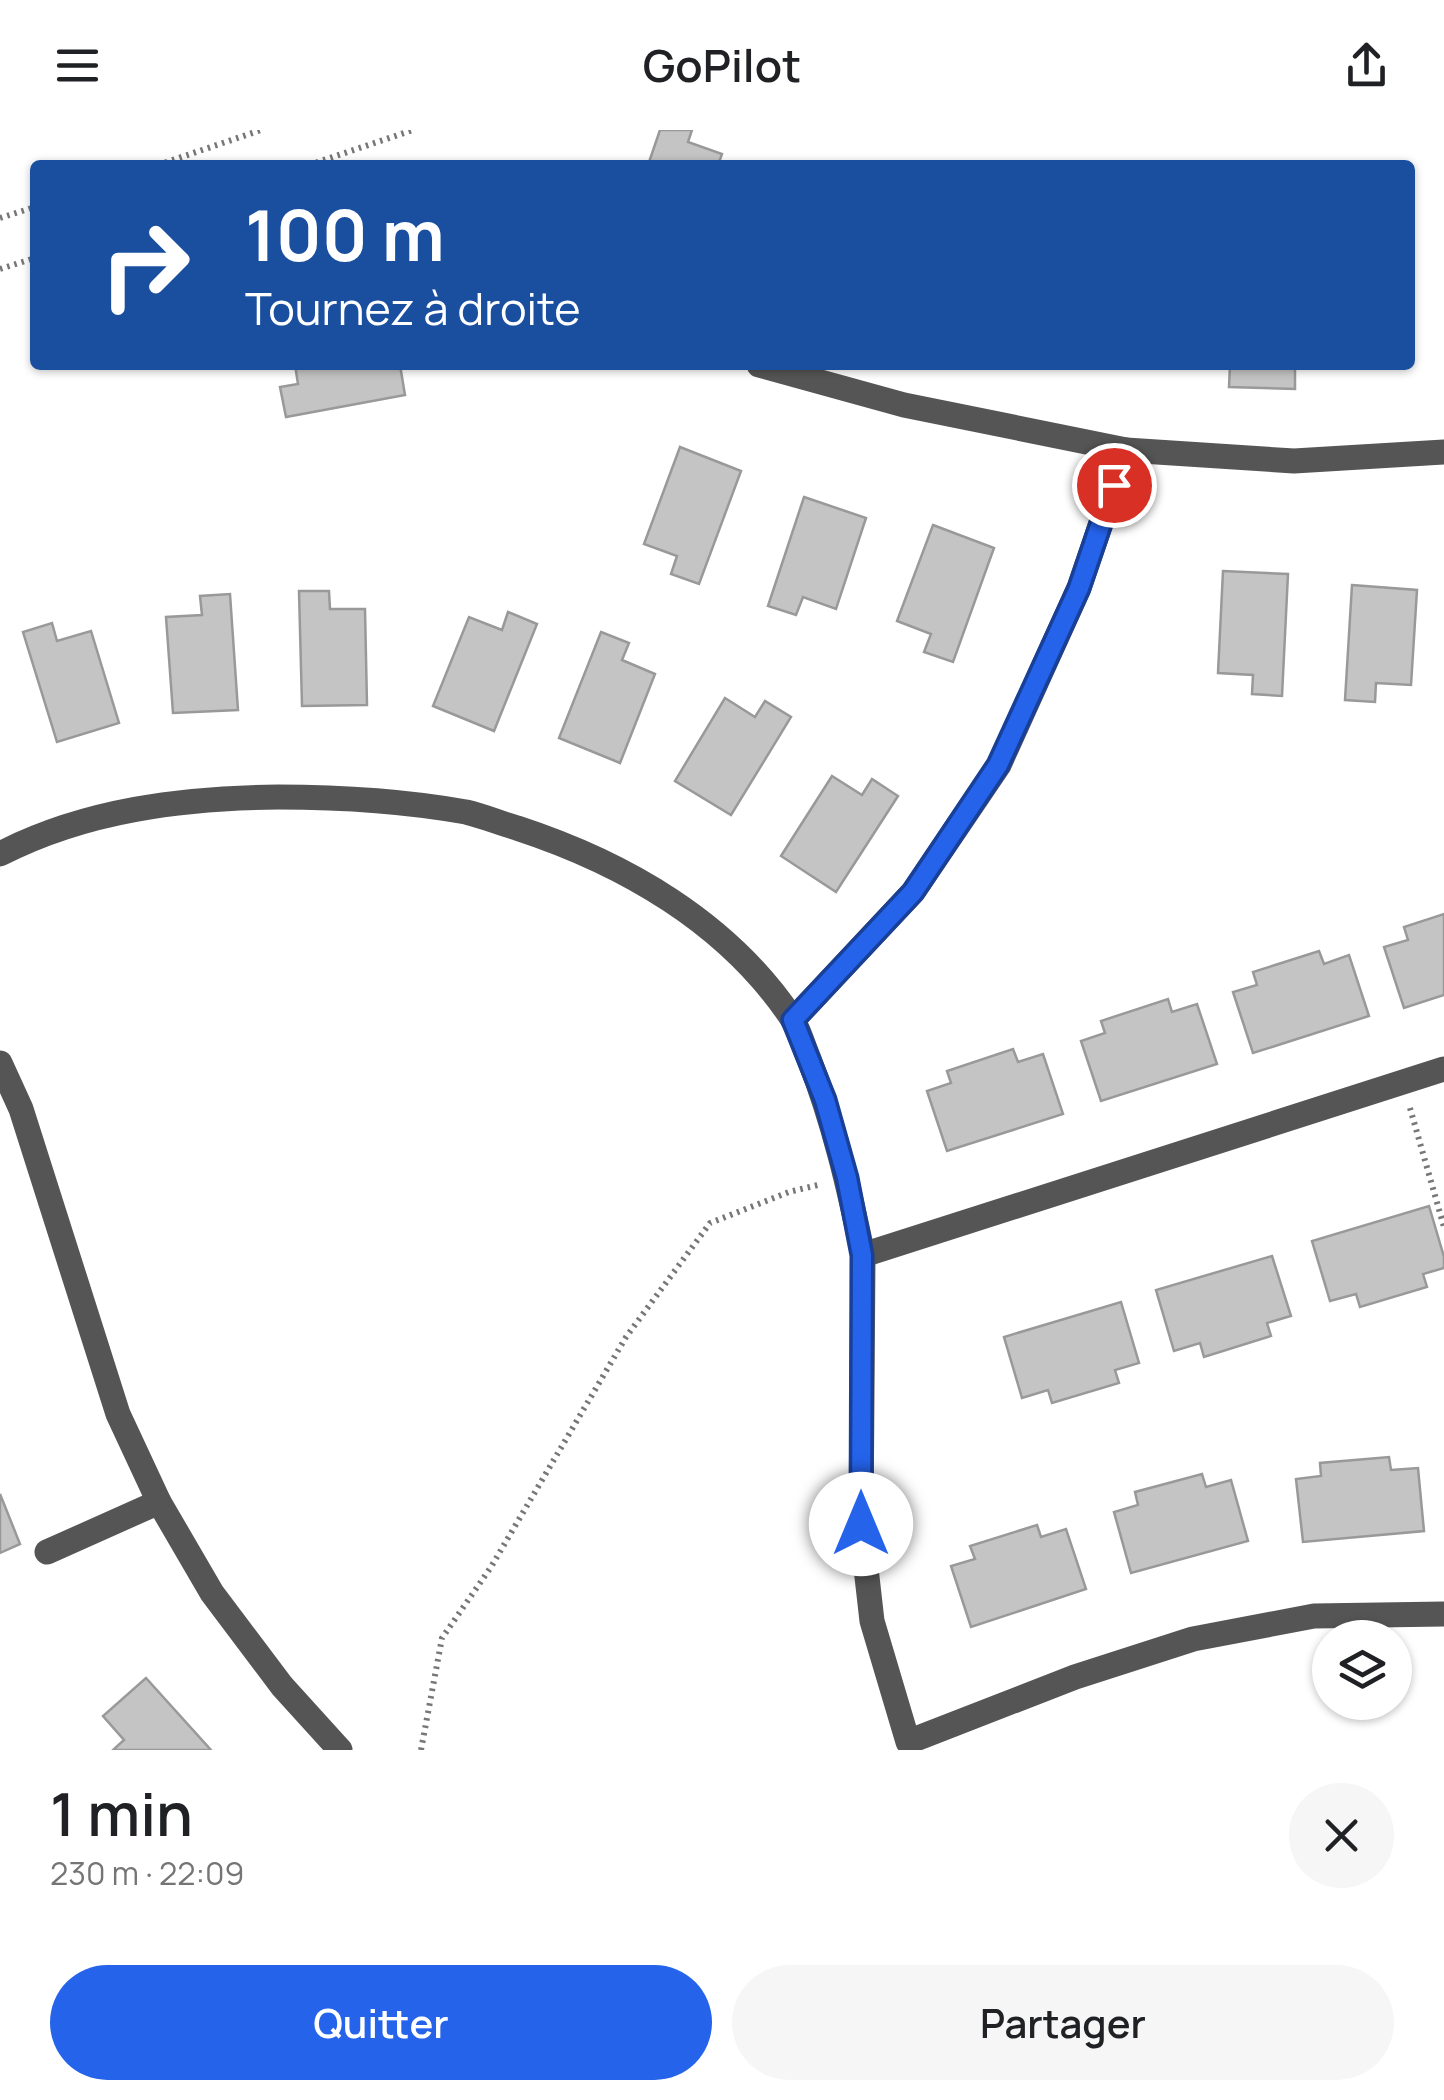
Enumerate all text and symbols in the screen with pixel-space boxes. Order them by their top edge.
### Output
text: GoPilot [643,34,801,96]
icon: menu [50,38,105,93]
icon: share [1339,38,1394,93]
text: 100 m [245,186,445,282]
icon: right [80,200,210,330]
text: Tournez à droite [245,277,581,339]
pin [1072,443,1157,528]
icon: arrive [1087,458,1142,513]
position arrow [809,1472,913,1576]
map controls [1312,1620,1412,1720]
button: layers [1312,1620,1412,1720]
text: 1 min [50,1772,193,1854]
button: close [1289,1783,1394,1888]
text: 230 m · 22:09 [50,1851,244,1895]
button: Quitter [50,1965,712,2080]
button: Partager [732,1965,1394,2080]

